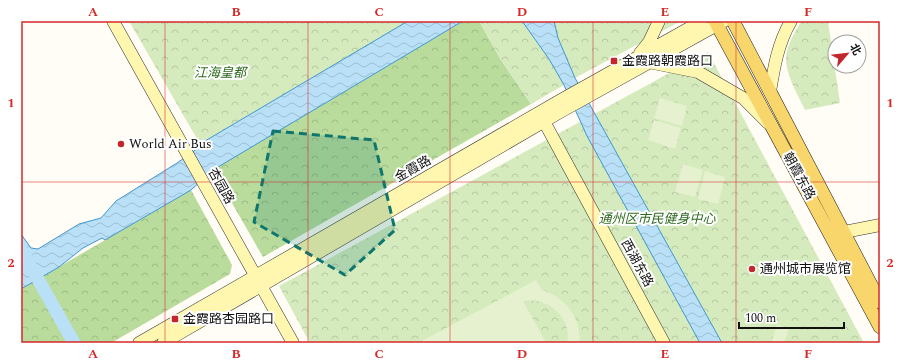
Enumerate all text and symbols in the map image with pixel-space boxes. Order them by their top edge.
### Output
text: A [88,2,98,22]
text: B [231,2,241,22]
text: C [374,2,384,22]
text: D [517,2,527,22]
text: E [661,2,670,22]
text: F [804,2,812,22]
north arrow [827,34,867,74]
text: 北 [845,41,865,58]
place label: 金霞路朝霞路口 [622,51,713,71]
marker: 金霞路朝霞路口 [609,56,619,66]
park label: 江海皇都 [194,63,248,83]
text: 1 [7,93,15,113]
text: 1 [886,93,894,113]
place label: World Air Bus [129,134,212,154]
marker: World Air Bus [116,139,126,149]
street label: 朝霞东路 [778,148,820,204]
street label: 金霞路 [391,151,435,187]
street label: 杏园路 [203,164,239,208]
park label: 通州区市民健身中心 [598,209,716,229]
street label: 西湖东路 [616,235,658,291]
text: 2 [7,253,15,273]
text: 2 [886,253,894,273]
place label: 通州城市展览馆 [760,259,851,279]
marker: 通州城市展览馆 [747,264,757,274]
scale bar [739,304,844,330]
place label: 金霞路杏园路口 [183,309,274,329]
text: 100 m [745,309,776,328]
marker: 金霞路杏园路口 [170,314,180,324]
text: A [88,344,98,364]
text: B [231,344,241,364]
text: C [374,344,384,364]
text: D [517,344,527,364]
text: E [661,344,670,364]
text: F [804,344,812,364]

